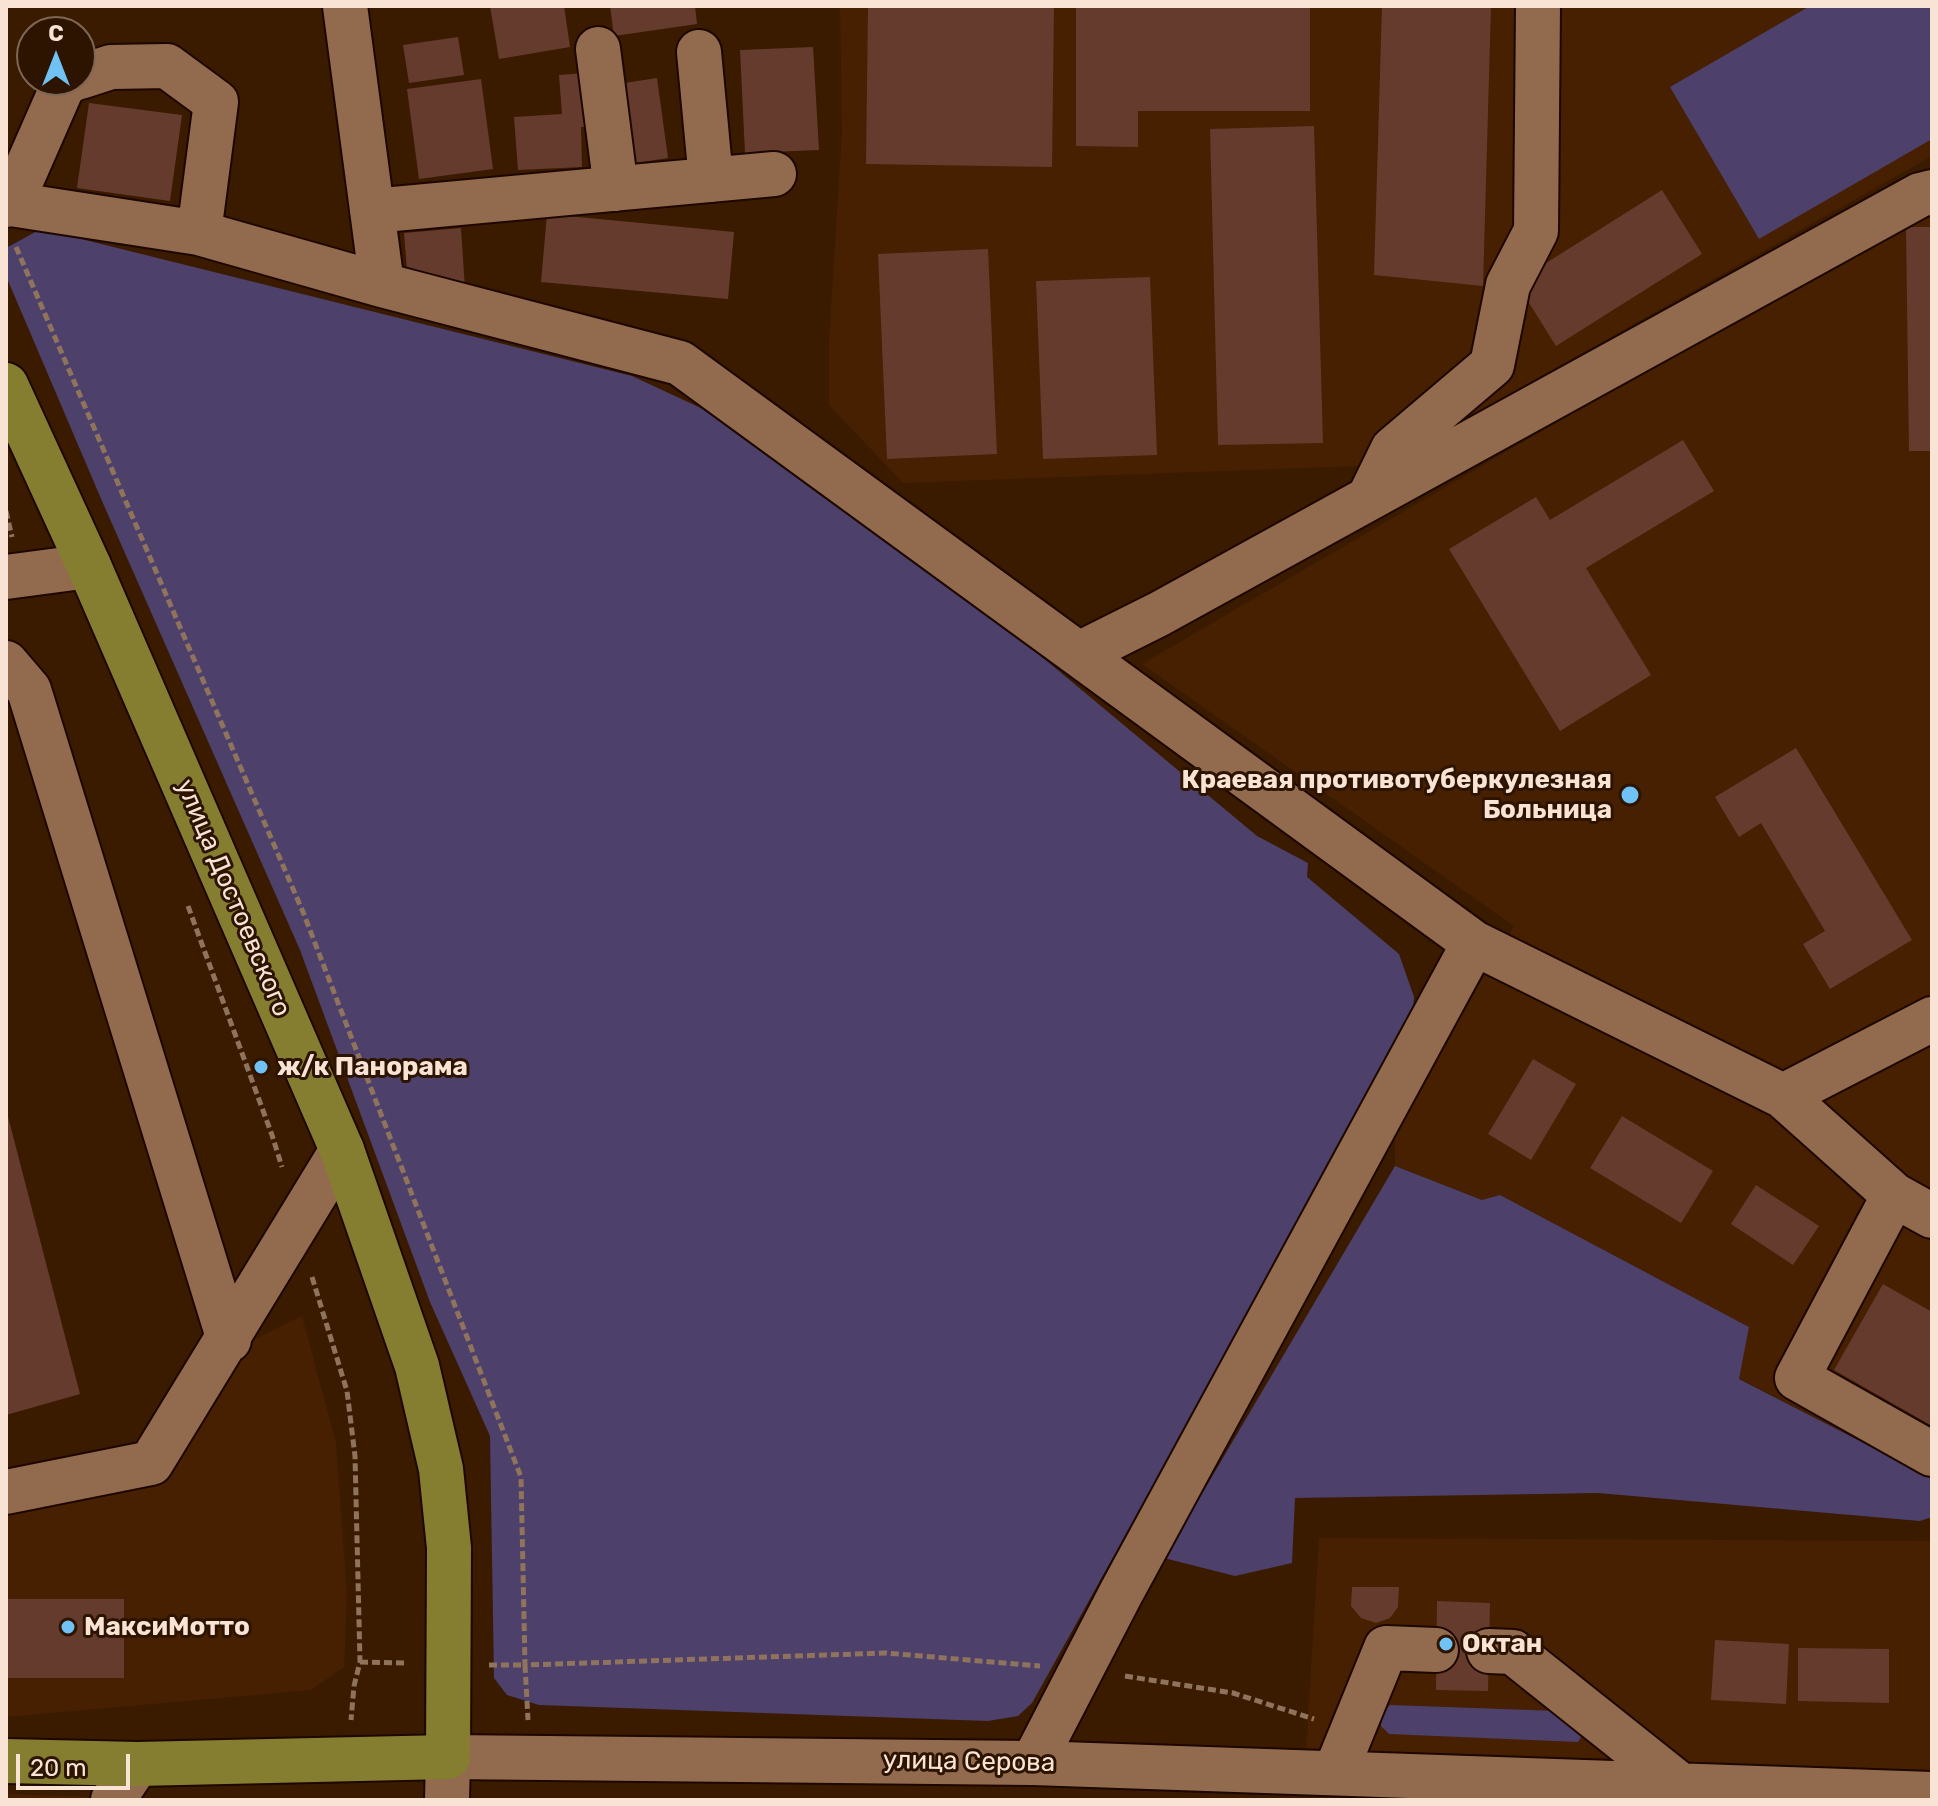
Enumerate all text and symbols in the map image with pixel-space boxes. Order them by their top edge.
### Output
north arrow [16,16,96,96]
text: С [48,20,64,47]
place label: Краевая противотуберкулезная Больница [1182,764,1612,826]
street label: улица Достоевского [169,775,297,1021]
marker: Краевая противотуберкулезная Больница [1619,784,1641,806]
place label: ж/к Панорама [277,1051,468,1083]
marker: ж/к Панорама [252,1058,270,1076]
place label: МаксиМотто [84,1611,250,1643]
marker: МаксиМотто [59,1618,77,1636]
place label: Октан [1462,1628,1542,1660]
marker: Октан [1437,1635,1455,1653]
scale bar [20,1738,134,1788]
street label: улица Серова [883,1745,1055,1779]
text: 20 m [30,1754,87,1782]

